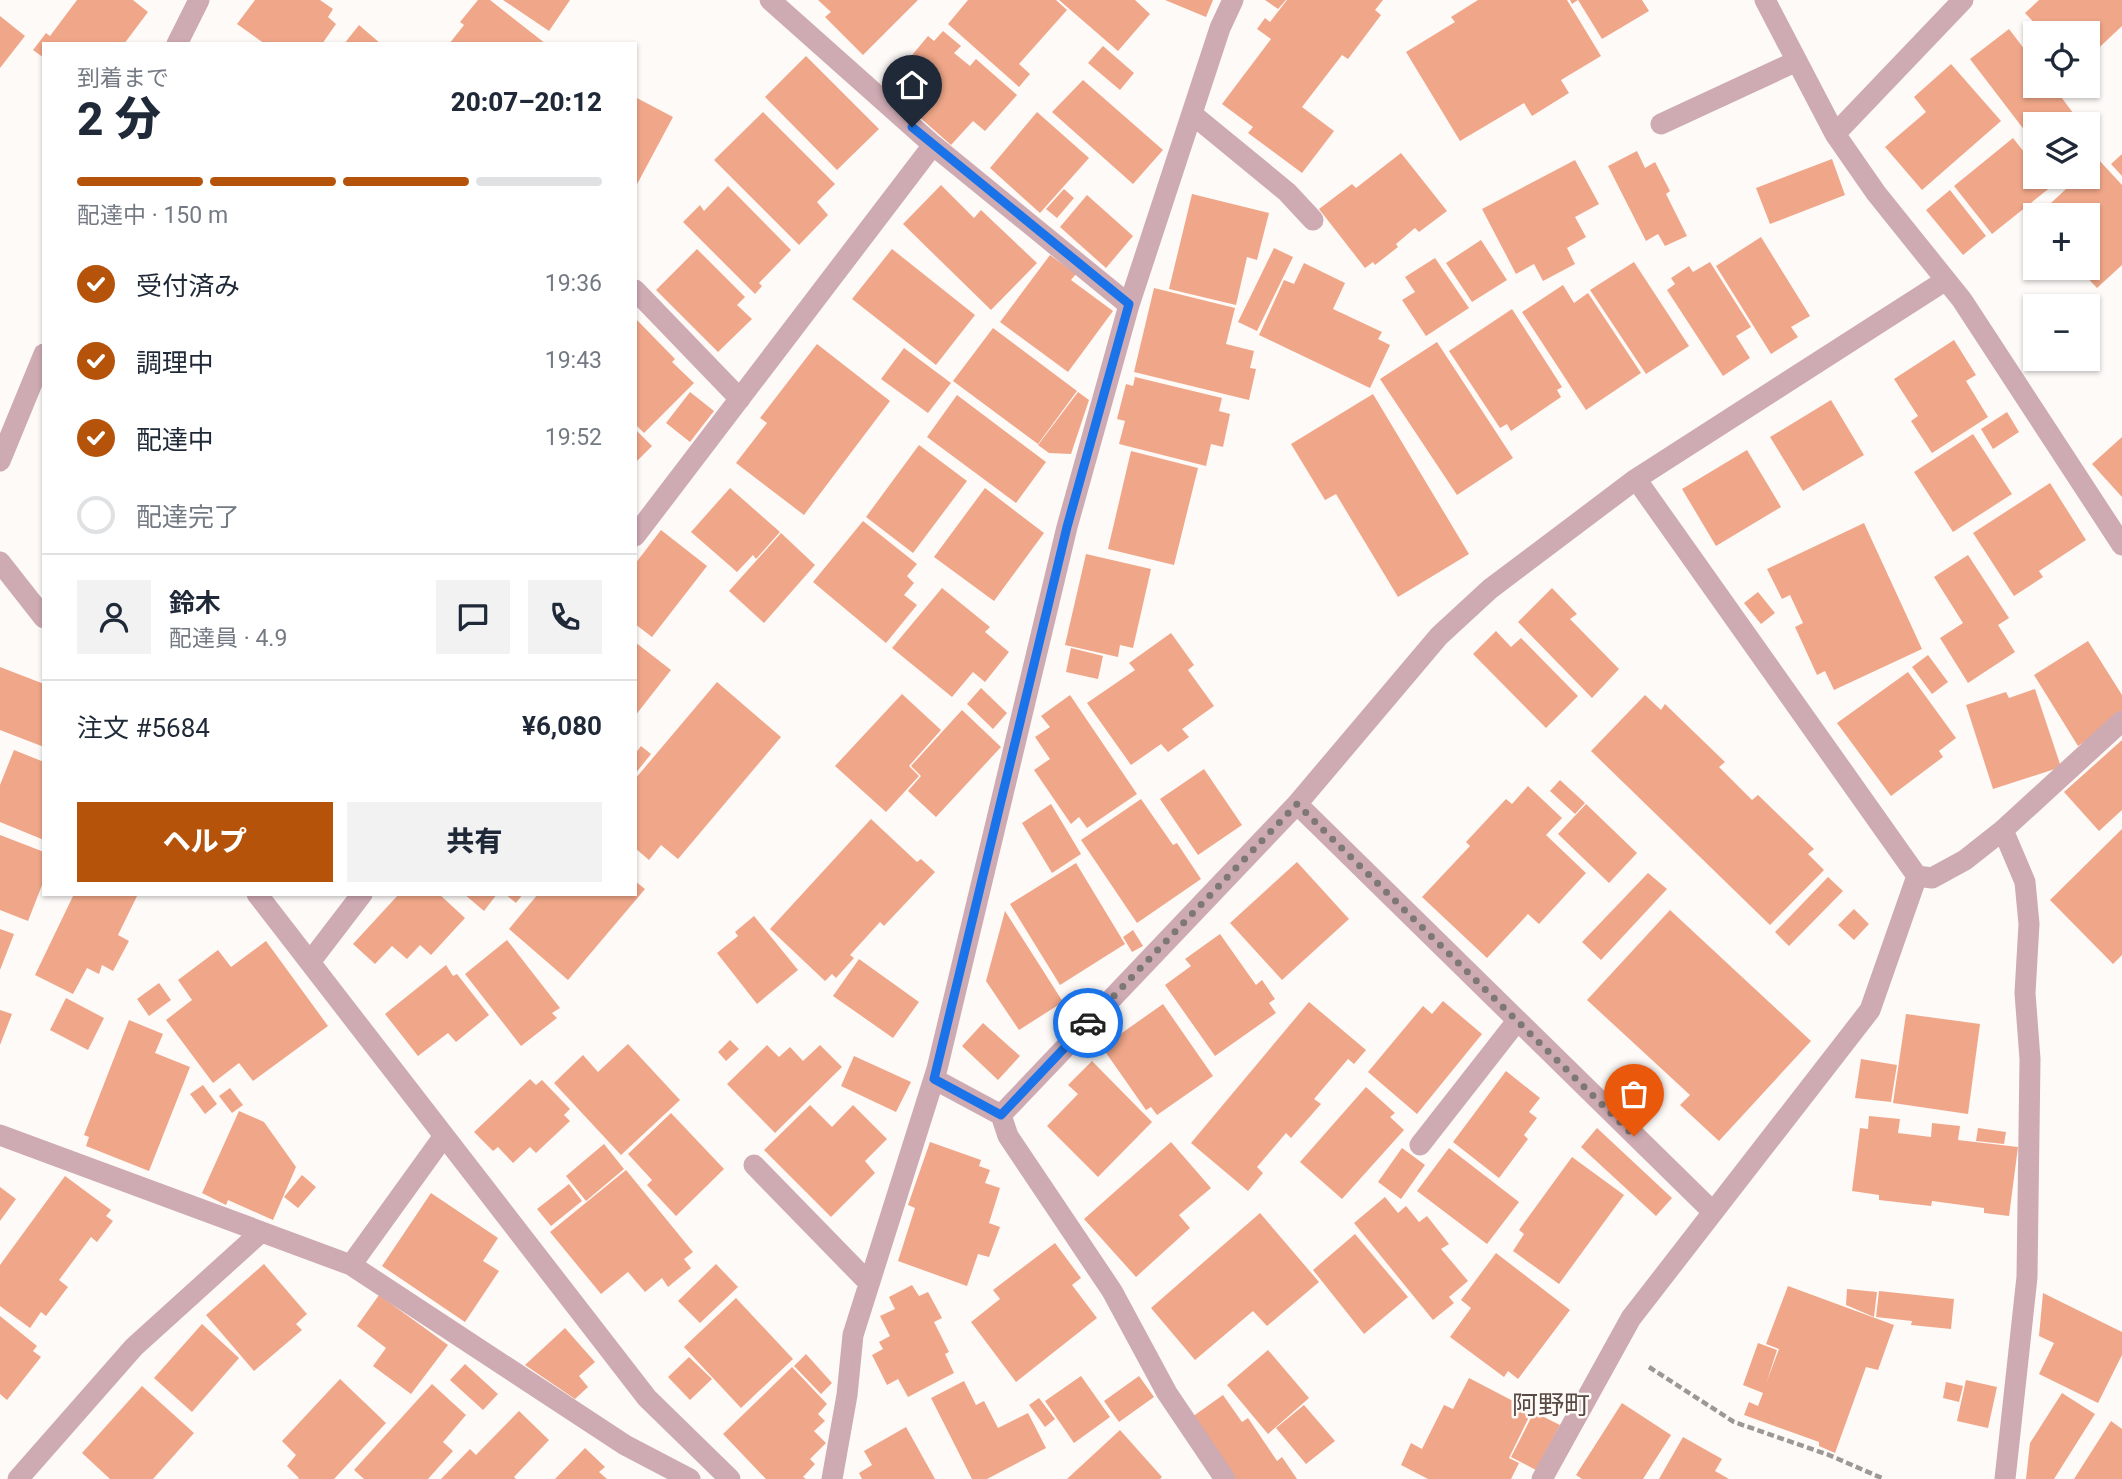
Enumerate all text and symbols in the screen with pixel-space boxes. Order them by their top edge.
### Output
map controls [2023,21,2100,371]
button: locate [2023,21,2100,98]
pin [882,55,942,127]
text: 到着まで [77,65,169,92]
icon: home [893,66,931,104]
text: 20:07–20:12 [451,87,602,117]
text: 2 分 [77,92,161,146]
button: layers [2023,112,2100,189]
text: 配達中 · 150 m [77,202,228,229]
button: + [2023,203,2100,280]
icon: check [77,265,115,303]
text: 19:36 [545,270,602,297]
text: 受付済み [136,271,240,301]
button: − [2023,294,2100,371]
icon: check [77,342,115,380]
text: 19:43 [545,347,602,374]
text: 調理中 [136,348,214,378]
icon: check [77,419,115,457]
text: 19:52 [545,424,602,451]
text: 配達中 [136,425,214,455]
text: 配達完了 [136,502,240,532]
button: person [77,580,151,654]
button: chat [436,580,510,654]
button: phone [528,580,602,654]
text: 鈴木 [169,588,221,618]
text: 配達員 · 4.9 [169,625,287,652]
text: ¥6,080 [522,711,602,741]
text: 注文 #5684 [77,713,210,743]
button: ヘルプ [77,802,333,882]
button: 共有 [347,802,602,882]
courier [1053,988,1123,1058]
icon: car [1069,1004,1107,1042]
pin [1604,1064,1664,1136]
icon: bag [1615,1075,1653,1113]
district label: 阿野町 [1512,1390,1590,1420]

